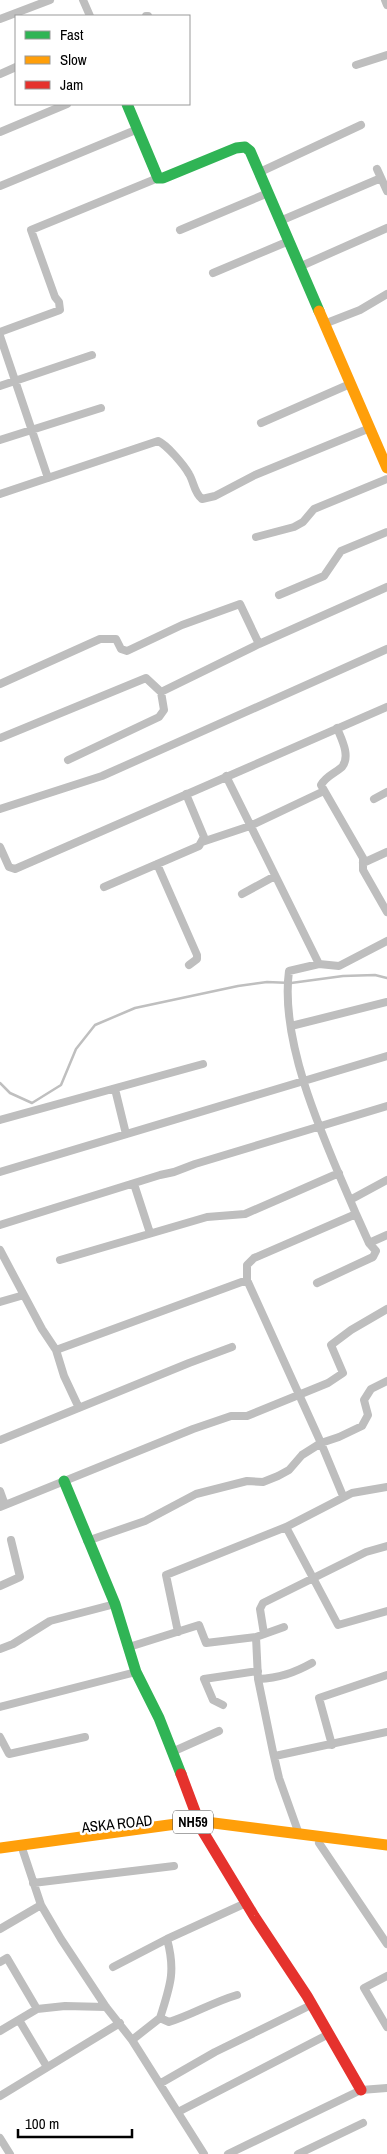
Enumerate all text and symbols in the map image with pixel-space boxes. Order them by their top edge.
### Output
legend [15,15,190,105]
text: Fast [60,24,84,45]
text: Slow [60,49,87,70]
text: Jam [60,74,83,95]
street label: ASKA ROAD [79,1809,154,1838]
road number: NH59 [173,1810,213,1834]
scale bar [18,2106,131,2138]
text: 100 m [25,2113,59,2134]

